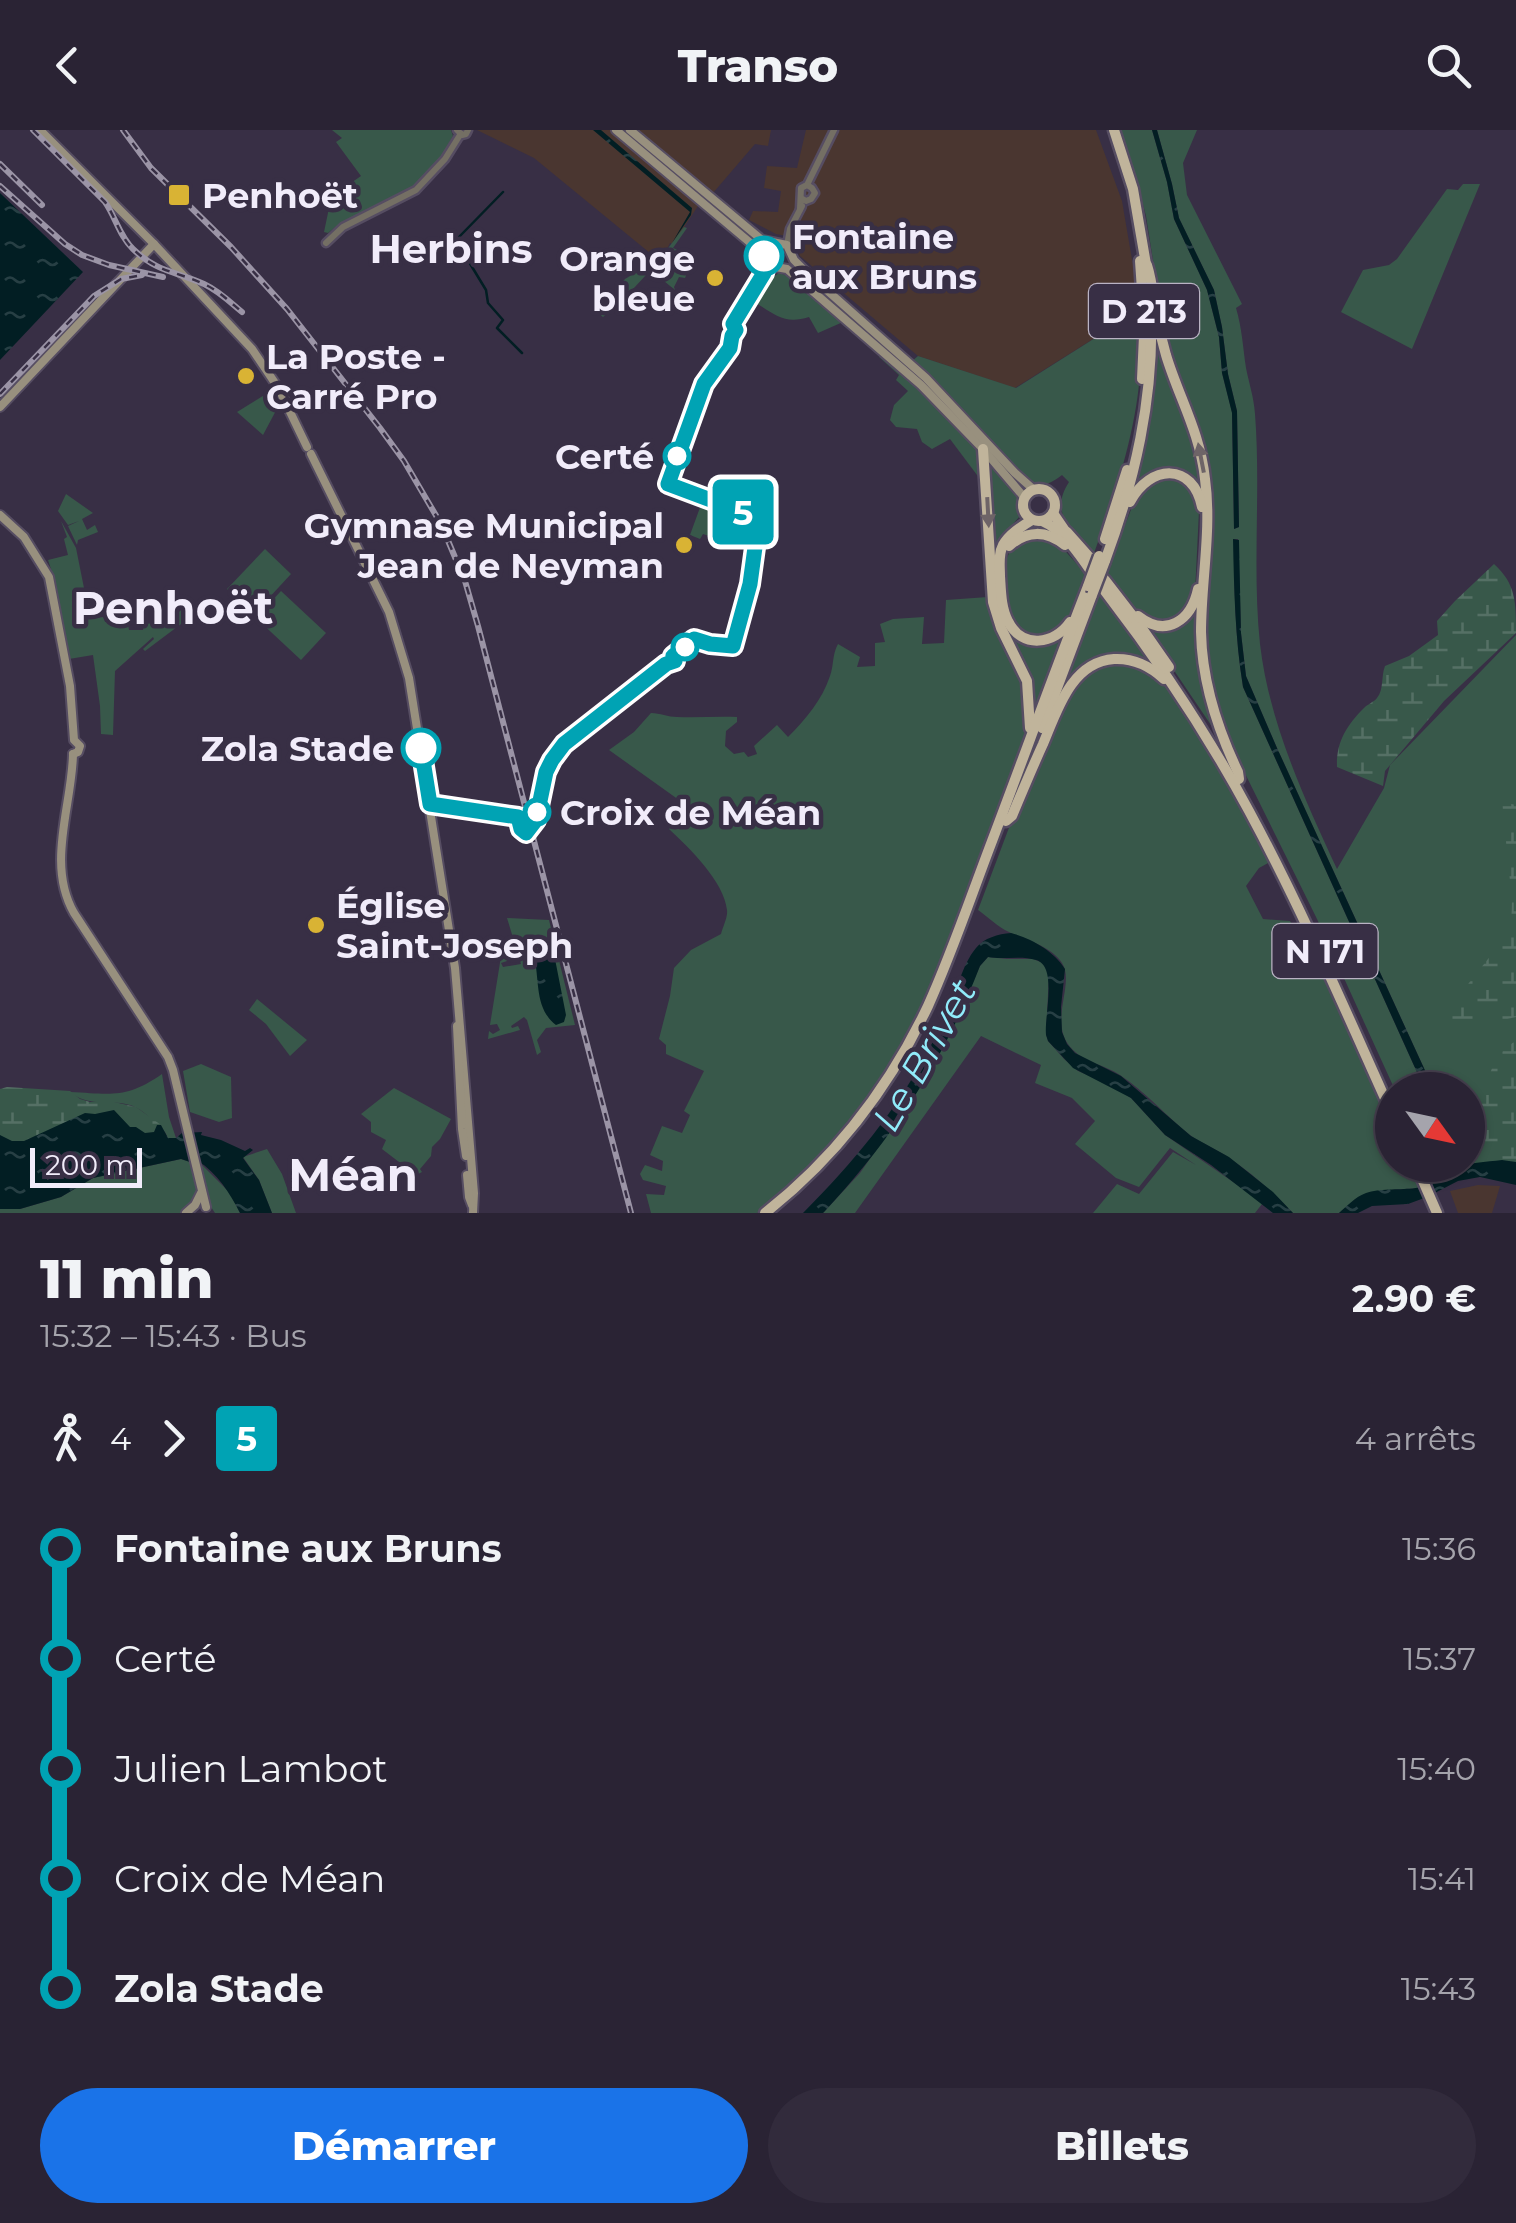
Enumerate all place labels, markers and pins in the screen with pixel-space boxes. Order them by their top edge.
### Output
place label: Penhoët [202,174,358,217]
marker: Penhoët [166,182,192,208]
place label: Fontaine aux Bruns [792,215,977,298]
place label: Orange bleue [559,237,695,320]
marker: Fontaine aux Bruns [745,237,783,275]
marker: Orange bleue [704,267,726,289]
place label: La Poste - Carré Pro [266,335,446,418]
marker: La Poste - Carré Pro [235,365,257,387]
place label: Certé [555,435,654,478]
marker: Certé [664,443,690,469]
place label: Gymnase Municipal Jean de Neyman [304,504,664,587]
marker: Gymnase Municipal Jean de Neyman [673,534,695,556]
unlabelled marker [672,634,698,660]
place label: Zola Stade [201,727,394,770]
marker: Zola Stade [402,729,440,767]
place label: Croix de Méan [560,791,821,834]
marker: Croix de Méan [524,799,550,825]
place label: Église Saint-Joseph [336,884,573,967]
marker: Église Saint-Joseph [305,914,327,936]

